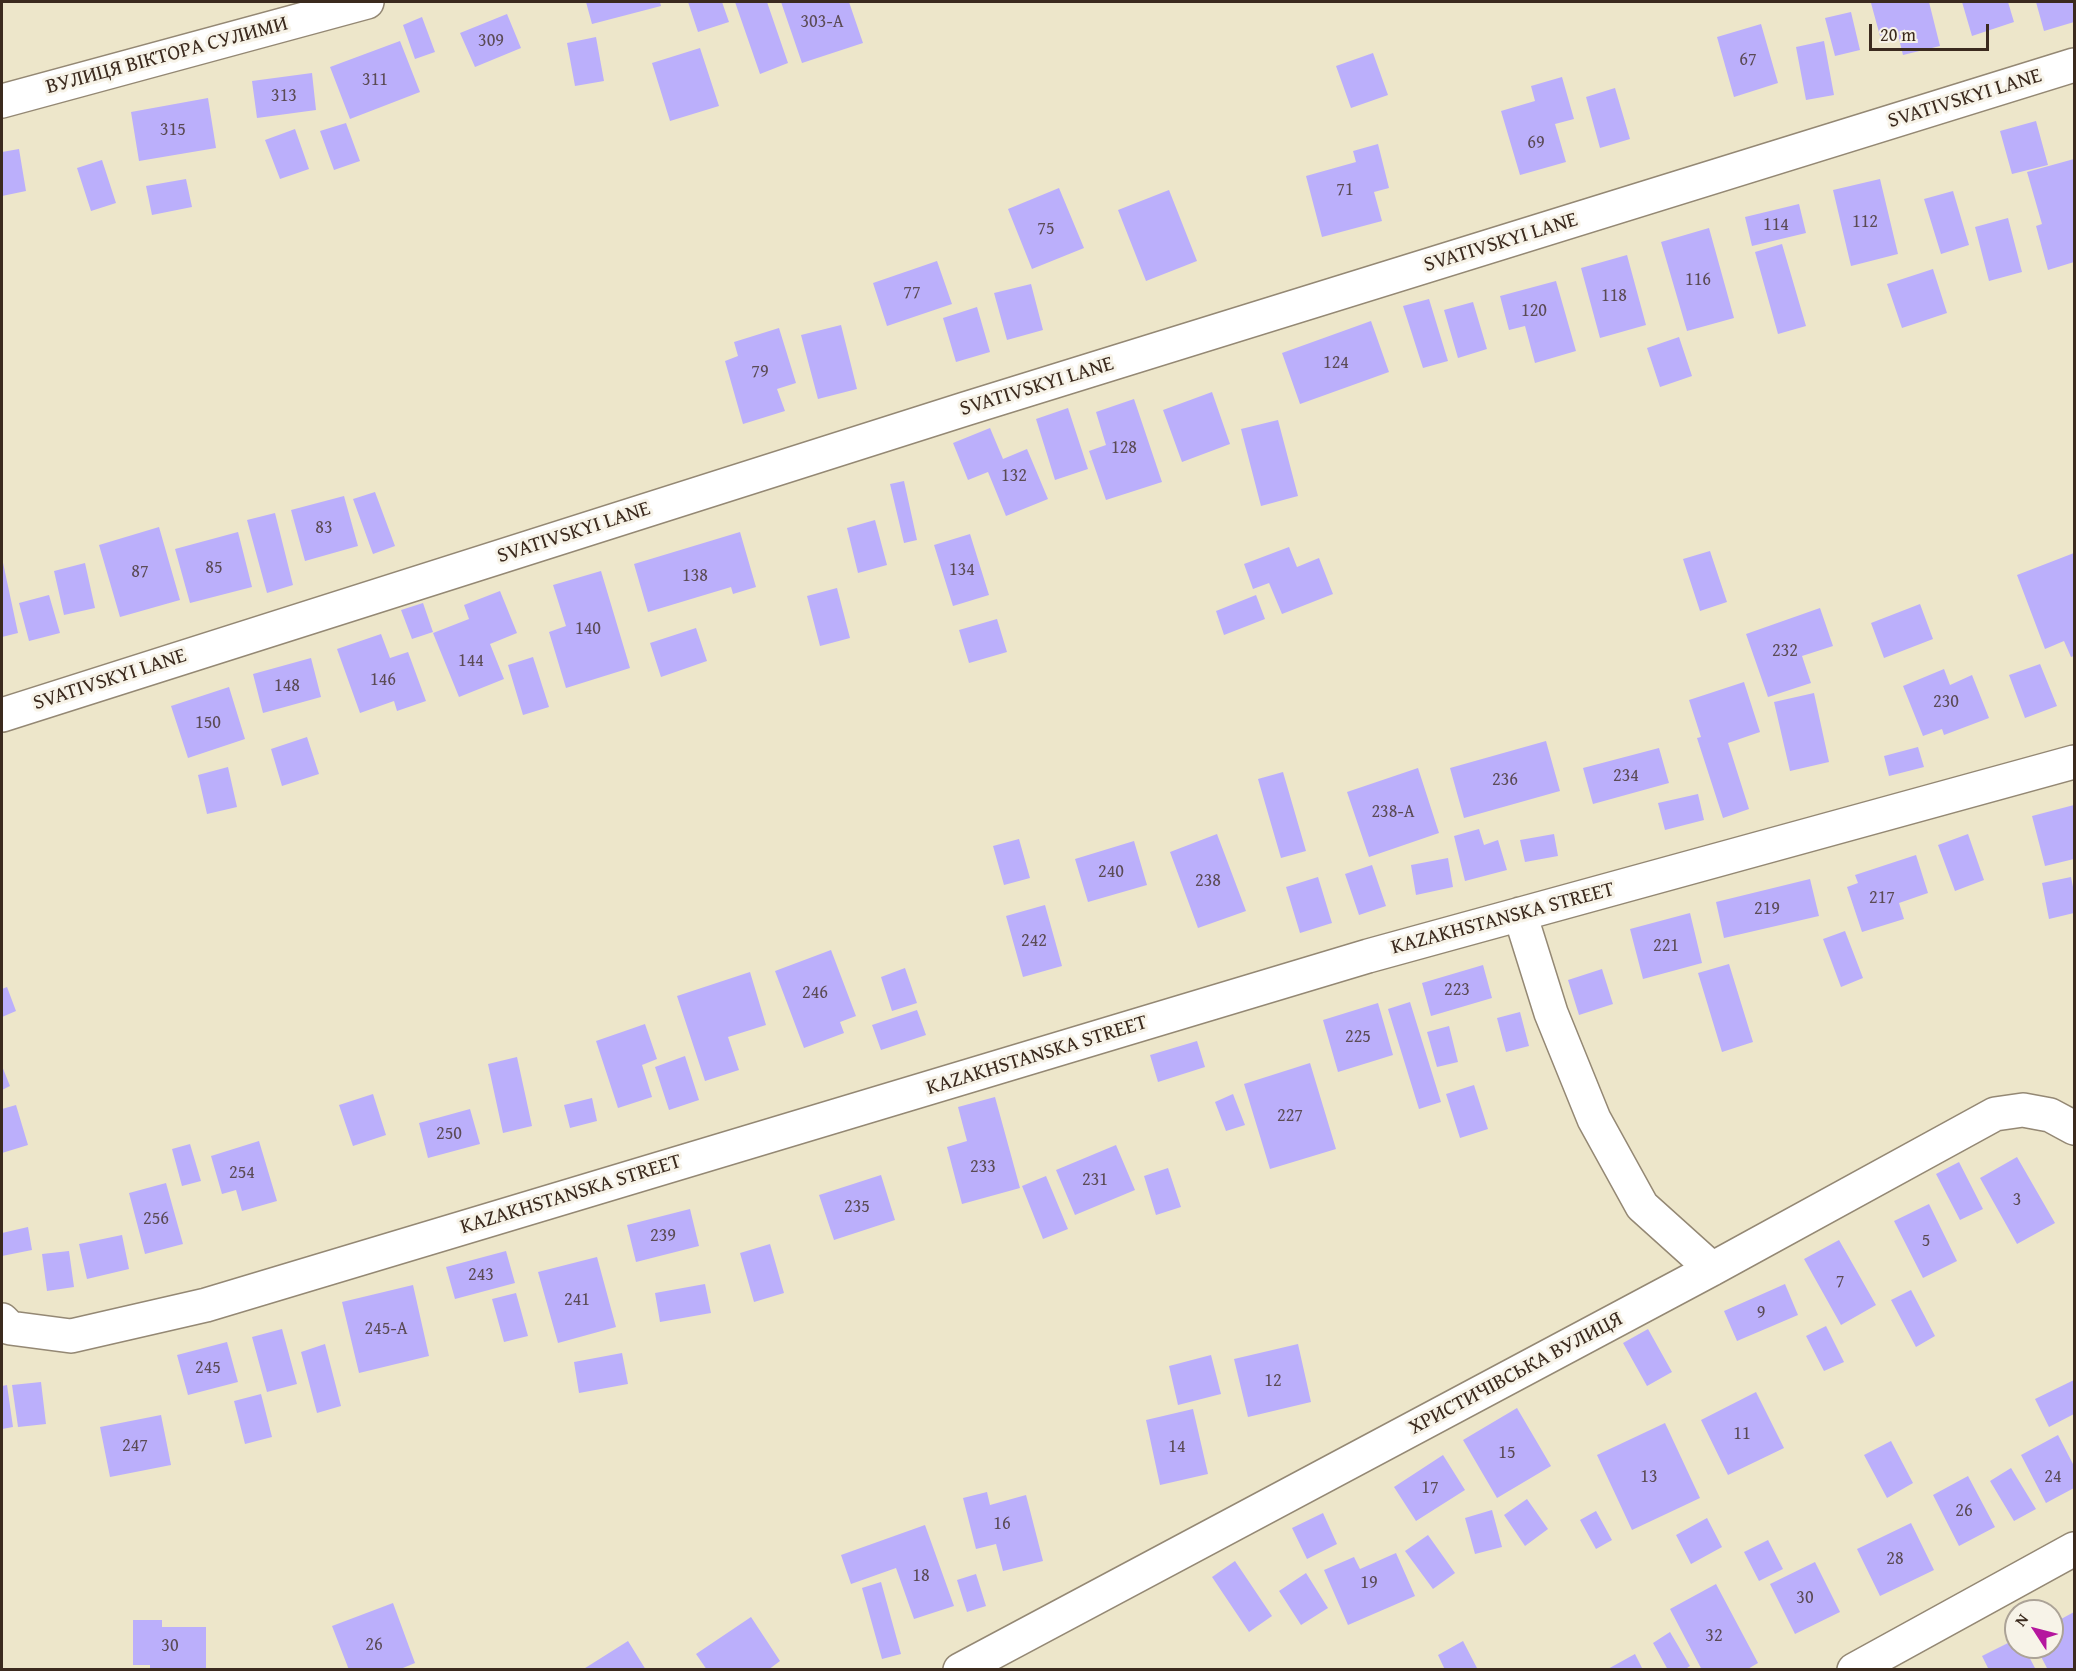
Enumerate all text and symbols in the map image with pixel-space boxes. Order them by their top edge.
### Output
house number: 303-А [800,11,844,33]
street label: ВУЛИЦЯ ВІКТОРА СУЛИМИ [43,12,291,100]
scale bar [1872,12,1992,50]
text: 20 m [1880,21,1916,48]
house number: 309 [478,30,504,52]
house number: 67 [1739,49,1757,71]
street label: SVATIVSKYI LANE [1885,64,2045,134]
house number: 311 [362,69,388,91]
house number: 313 [271,85,297,107]
house number: 315 [160,119,186,141]
house number: 69 [1527,132,1545,154]
house number: 71 [1336,179,1354,201]
street label: SVATIVSKYI LANE [1421,208,1581,278]
house number: 112 [1852,211,1878,233]
house number: 114 [1763,214,1789,236]
house number: 75 [1037,218,1055,240]
house number: 116 [1685,269,1711,291]
house number: 77 [903,282,921,304]
house number: 118 [1601,285,1627,307]
house number: 120 [1521,300,1547,322]
street label: SVATIVSKYI LANE [957,352,1117,422]
house number: 124 [1323,352,1349,374]
house number: 79 [751,361,769,383]
house number: 128 [1111,437,1137,459]
house number: 132 [1001,465,1027,487]
street label: SVATIVSKYI LANE [494,496,654,570]
house number: 83 [315,517,333,539]
house number: 85 [205,557,223,579]
house number: 134 [949,559,975,581]
house number: 87 [131,561,149,583]
house number: 138 [682,565,708,587]
house number: 140 [575,618,601,640]
house number: 232 [1772,640,1798,662]
street label: SVATIVSKYI LANE [30,643,190,717]
house number: 144 [458,650,484,672]
house number: 146 [370,669,396,691]
house number: 148 [274,675,300,697]
house number: 230 [1933,691,1959,713]
house number: 150 [195,712,221,734]
house number: 234 [1613,765,1639,787]
house number: 236 [1492,769,1518,791]
house number: 238-А [1371,801,1415,823]
house number: 240 [1098,861,1124,883]
house number: 238 [1195,870,1221,892]
street label: KAZAKHSTANSKA STREET [1389,877,1617,961]
house number: 217 [1869,887,1895,909]
house number: 219 [1754,898,1780,920]
house number: 242 [1021,930,1047,952]
house number: 221 [1653,935,1679,957]
house number: 223 [1444,979,1470,1001]
house number: 246 [802,982,828,1004]
street label: KAZAKHSTANSKA STREET [923,1010,1151,1102]
house number: 225 [1345,1026,1371,1048]
house number: 227 [1277,1105,1303,1127]
house number: 250 [436,1123,462,1145]
street label: KAZAKHSTANSKA STREET [457,1149,685,1241]
house number: 233 [970,1156,996,1178]
house number: 254 [229,1162,255,1184]
house number: 231 [1082,1169,1108,1191]
house number: 3 [2013,1189,2021,1211]
house number: 235 [844,1196,870,1218]
house number: 256 [143,1208,169,1230]
house number: 239 [650,1225,676,1247]
house number: 5 [1922,1230,1930,1252]
house number: 243 [468,1264,494,1286]
house number: 7 [1836,1271,1844,1293]
house number: 241 [564,1289,590,1311]
house number: 9 [1757,1302,1765,1324]
street label: ХРИСТИЧІВСЬКА ВУЛИЦЯ [1405,1307,1627,1441]
house number: 245-А [364,1318,408,1340]
house number: 245 [195,1357,221,1379]
house number: 12 [1264,1370,1282,1392]
house number: 11 [1733,1423,1751,1445]
house number: 247 [122,1435,148,1457]
house number: 14 [1168,1436,1186,1458]
house number: 15 [1498,1442,1516,1464]
house number: 13 [1640,1466,1658,1488]
house number: 24 [2044,1466,2062,1488]
house number: 17 [1421,1477,1439,1499]
house number: 26 [1955,1500,1973,1522]
house number: 16 [993,1513,1011,1535]
house number: 28 [1886,1548,1904,1570]
house number: 18 [912,1565,930,1587]
house number: 19 [1360,1572,1378,1594]
house number: 30 [1796,1587,1814,1609]
north arrow [2004,1599,2064,1659]
text: N [2008,1608,2034,1631]
house number: 32 [1705,1625,1723,1647]
house number: 26 [365,1634,383,1656]
house number: 30 [161,1635,179,1657]

